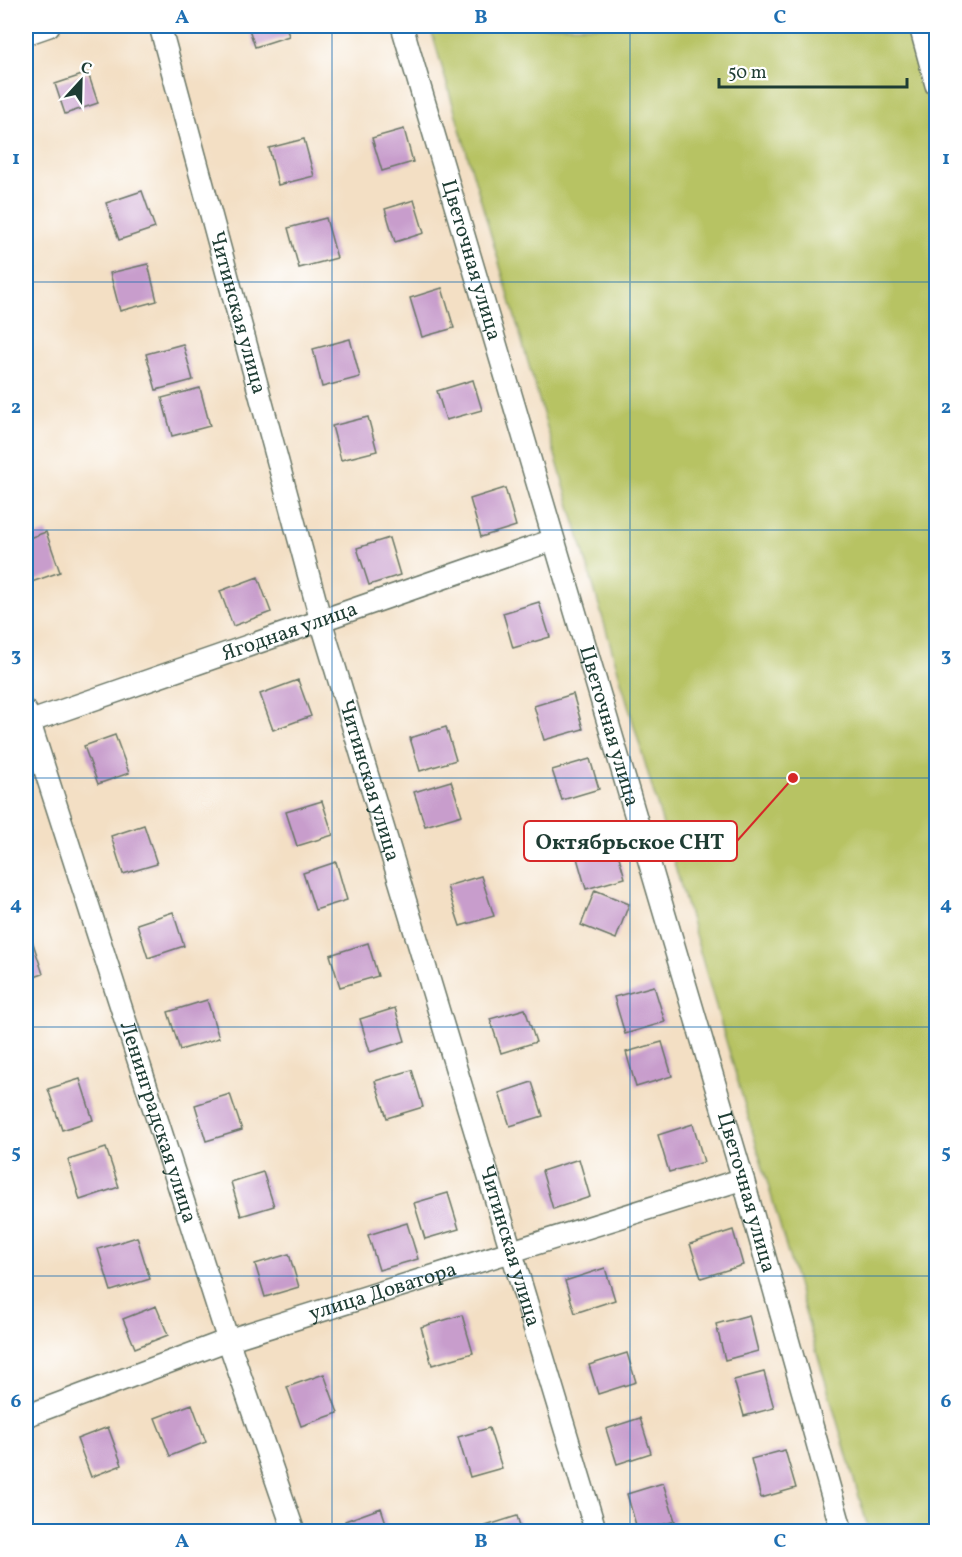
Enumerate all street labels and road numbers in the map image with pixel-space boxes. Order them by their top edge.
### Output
street label: Цветочная улица [434,176,509,344]
street label: Читинская улица [202,228,273,397]
street label: Ягодная улица [218,595,361,668]
street label: Цветочная улица [572,642,647,810]
street label: Читинская улица [331,696,407,865]
street label: Ленинградская улица [112,1018,204,1227]
street label: Цветочная улица [709,1108,783,1276]
street label: Читинская улица [471,1161,548,1330]
street label: улица Доватора [305,1255,460,1328]

